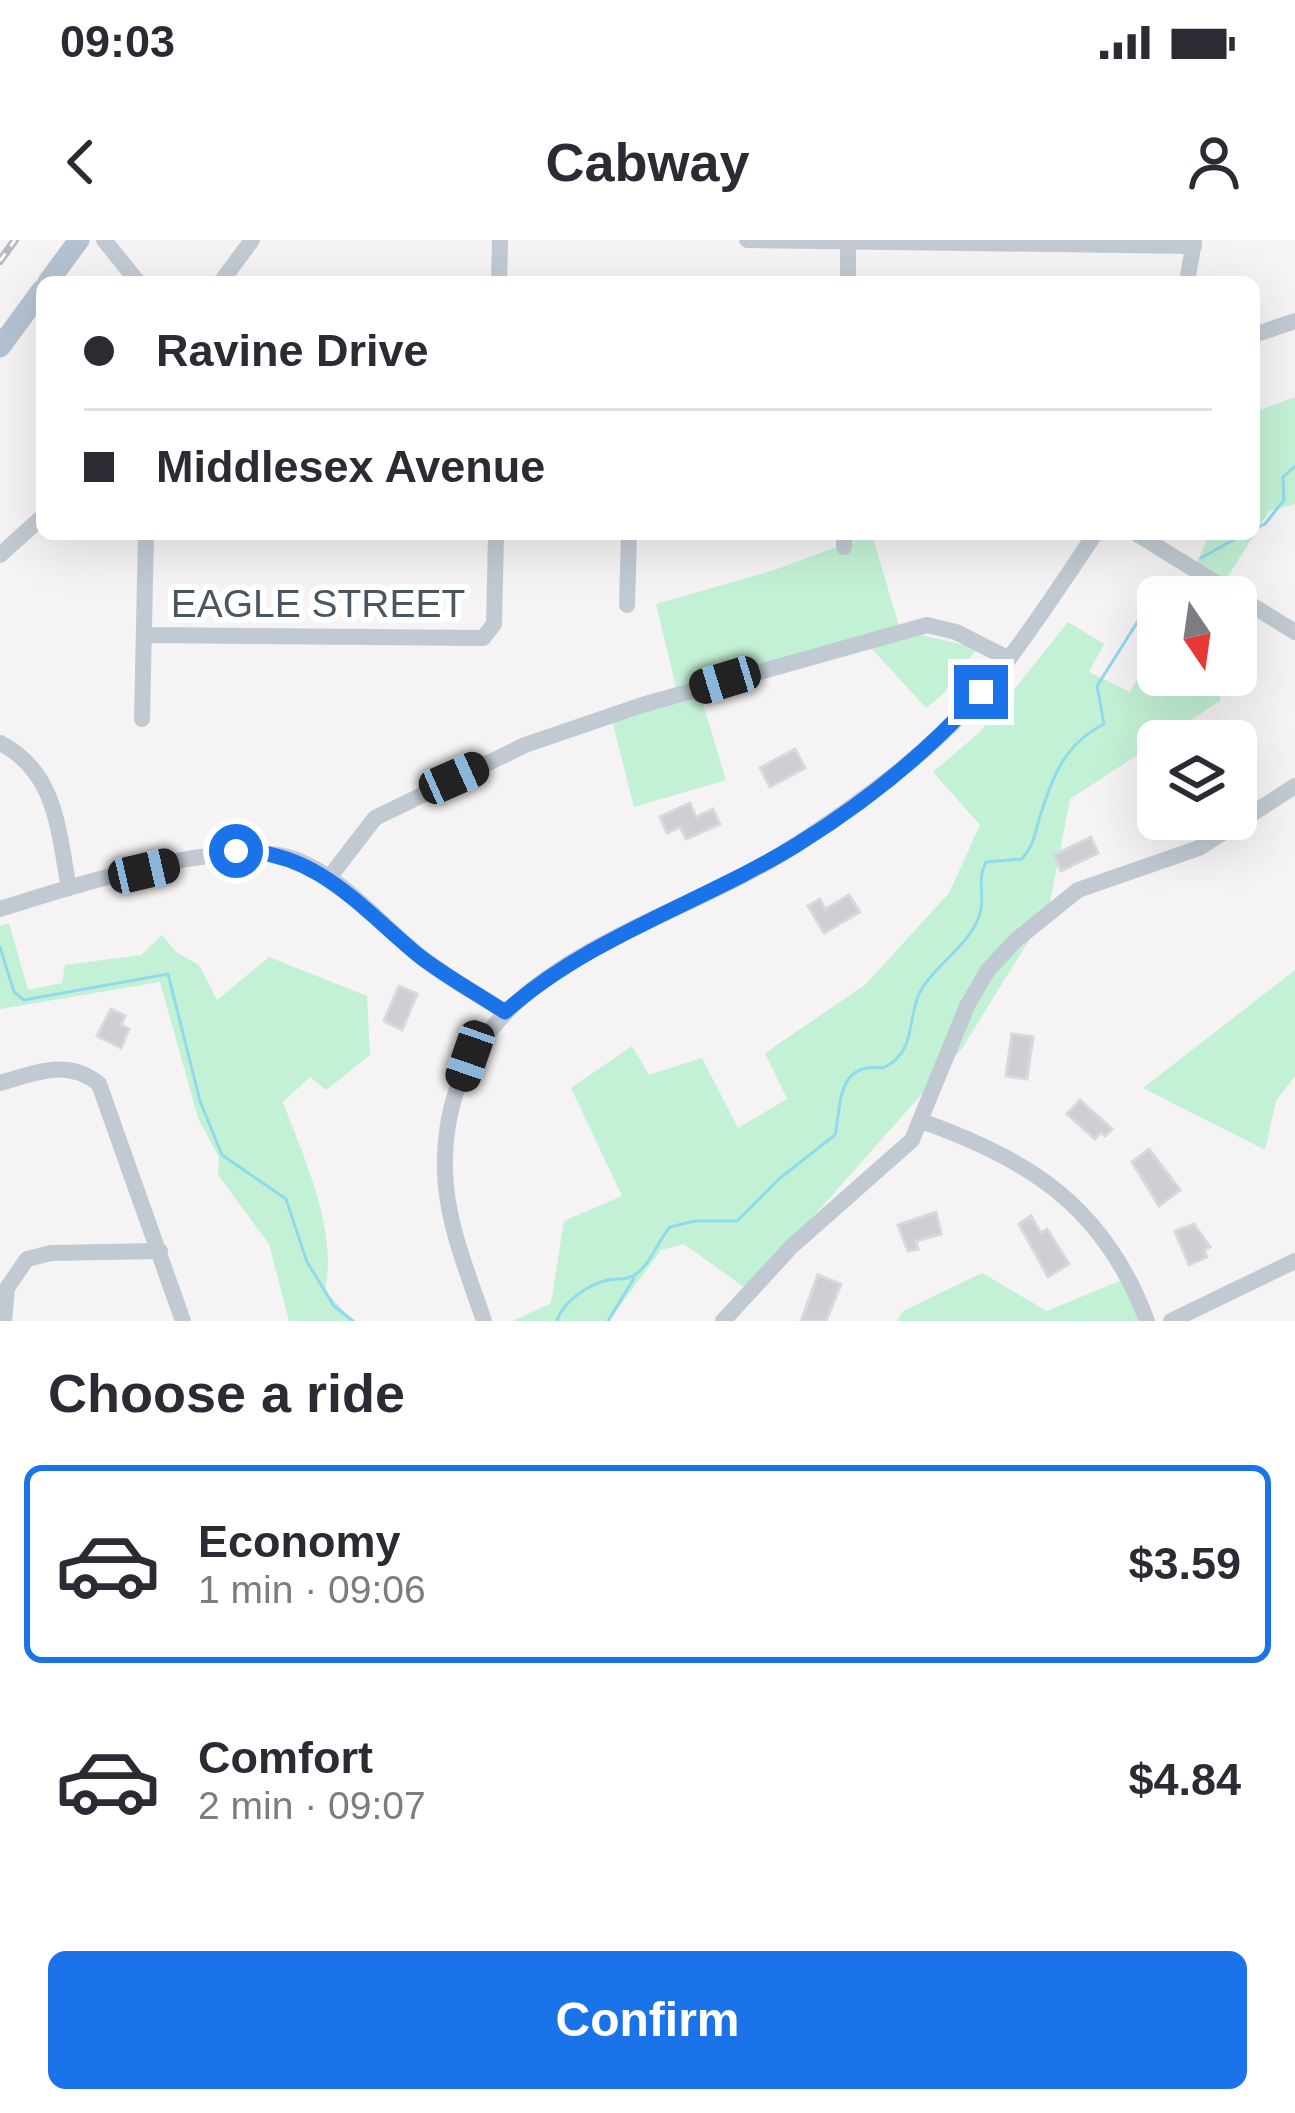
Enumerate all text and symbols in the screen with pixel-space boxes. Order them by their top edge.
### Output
text: 09:03 [60,16,175,67]
icon: back [48,129,114,195]
icon: person [1181,129,1247,195]
text: Cabway [545,132,750,192]
text: Ravine Drive [156,325,429,376]
text: Middlesex Avenue [156,441,545,492]
north arrow [1137,576,1257,696]
map controls [1137,576,1257,840]
street label: EAGLE STREET [171,582,465,625]
car [685,652,765,708]
route end [954,665,1008,719]
button: layers [1137,720,1257,840]
car [414,747,494,809]
route start [209,824,263,878]
car [105,845,183,897]
car [441,1016,499,1096]
text: Choose a ride [48,1363,405,1423]
icon: car [54,1510,162,1618]
text: Economy [198,1516,401,1567]
text: $3.59 [1128,1538,1241,1589]
text: 1 min · 09:06 [198,1568,426,1611]
icon: car [54,1726,162,1834]
text: Comfort [198,1732,373,1783]
text: $4.84 [1128,1754,1241,1805]
text: 2 min · 09:07 [198,1784,426,1827]
button: Confirm [48,1951,1247,2089]

